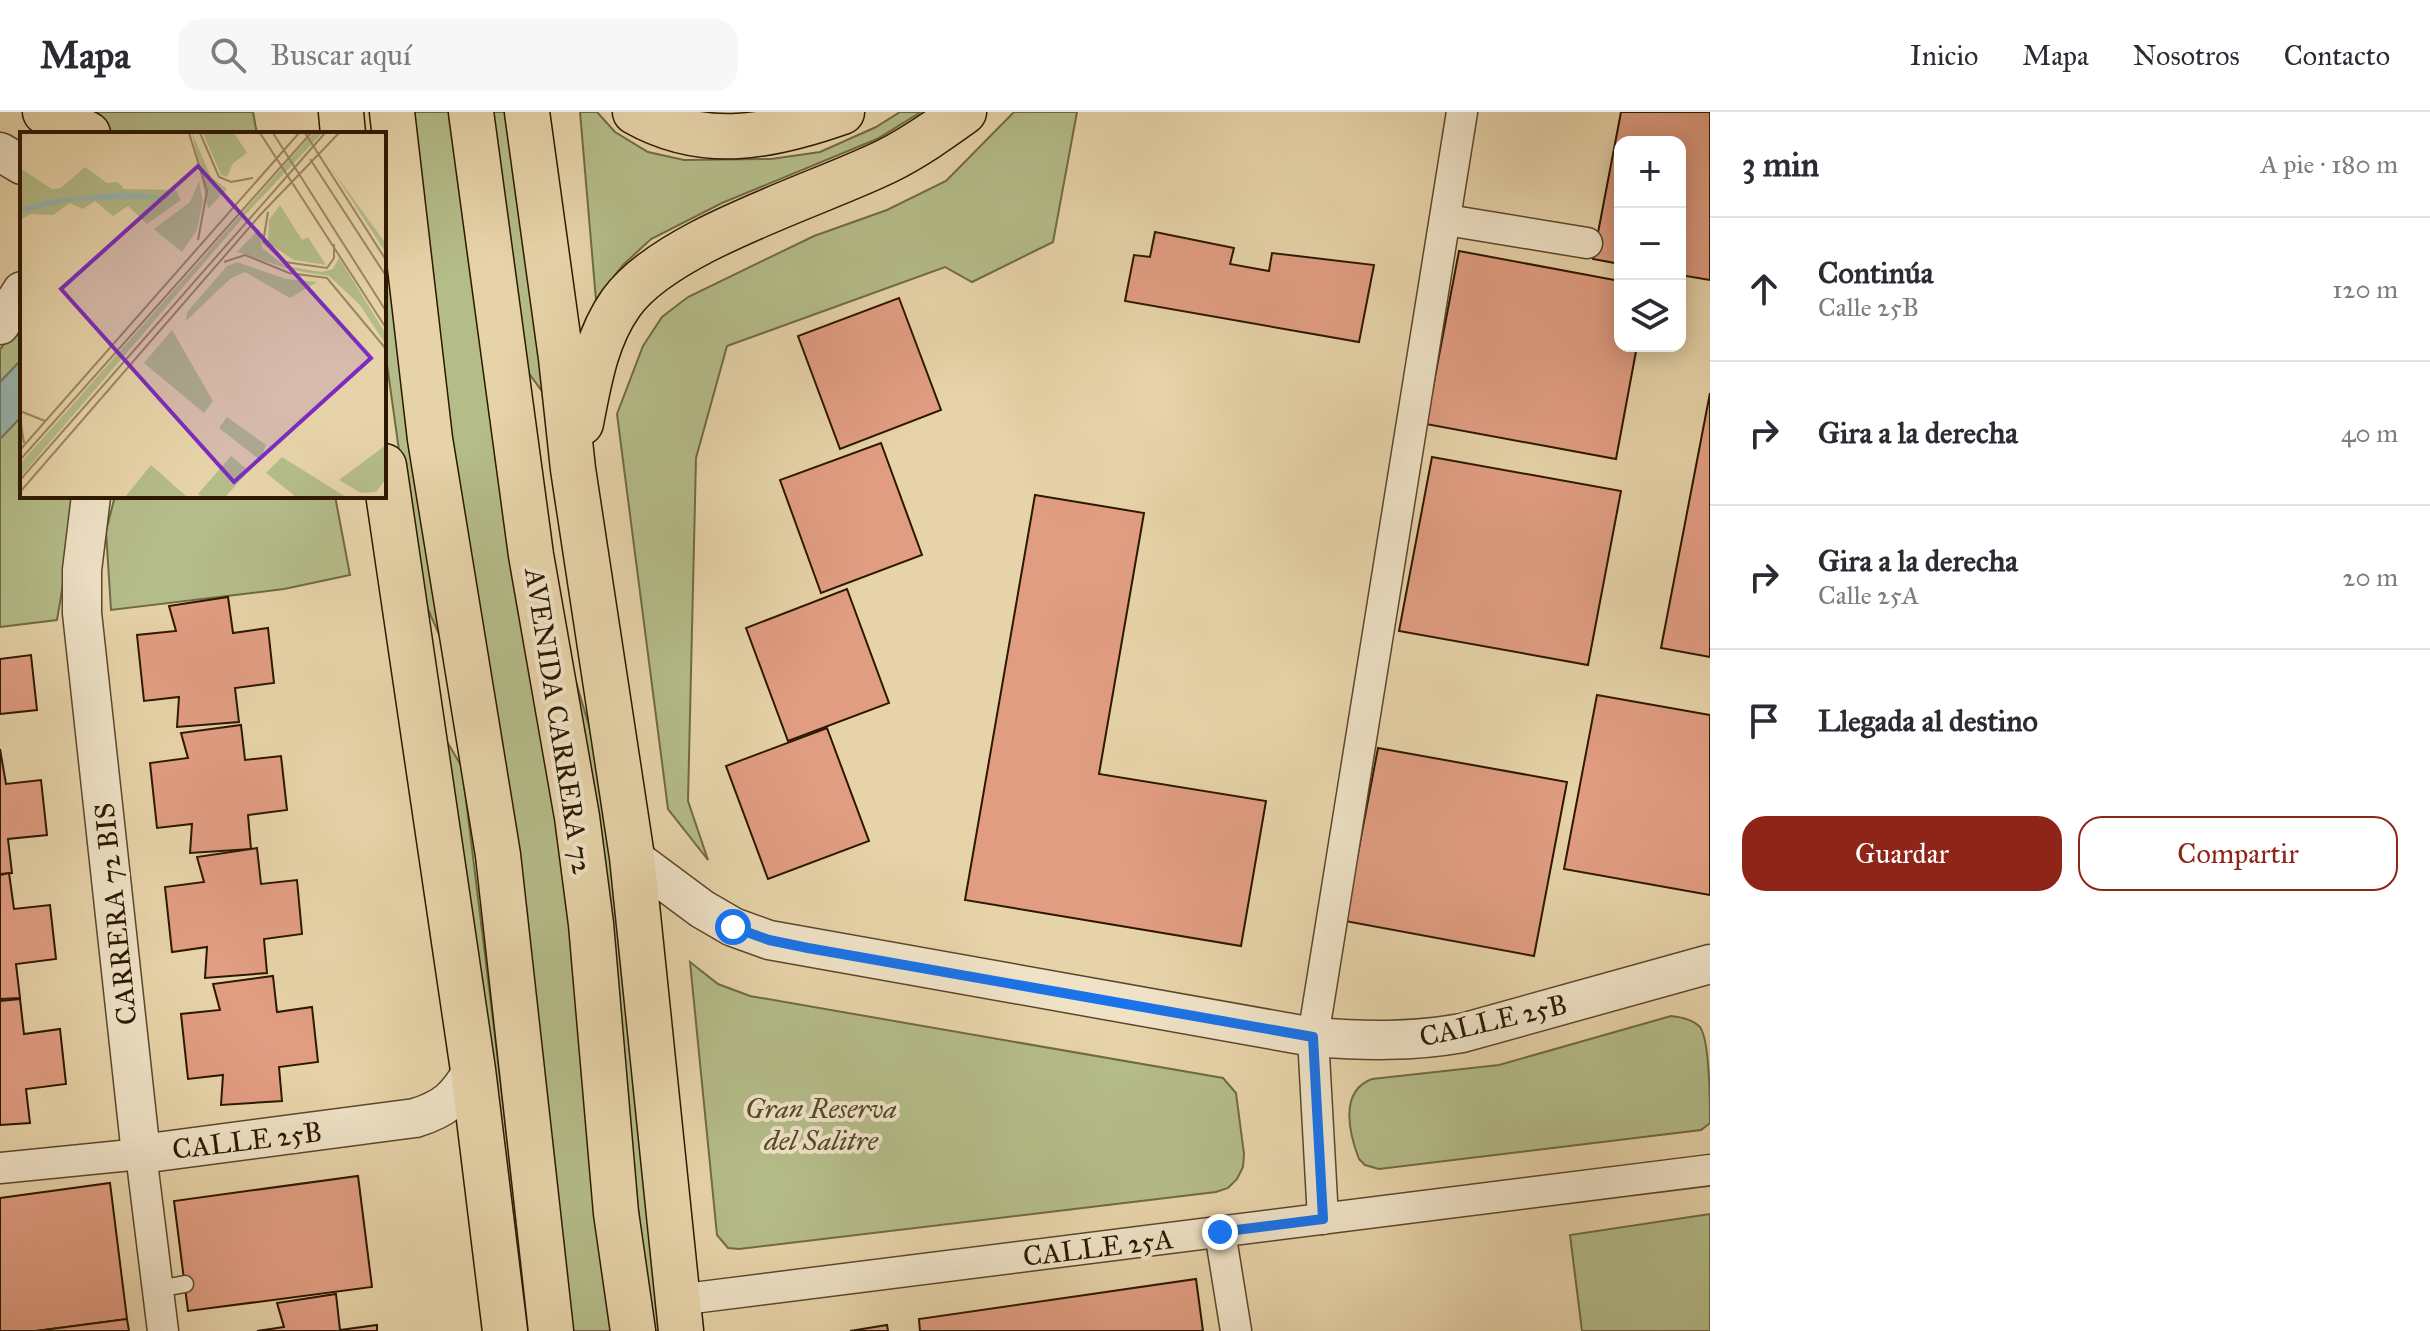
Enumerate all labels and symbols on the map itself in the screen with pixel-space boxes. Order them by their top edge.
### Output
inset map [20,132,386,498]
street label: AVENIDA CARRERA 72 [517,565,600,877]
street label: CARRERA 72 BIS [86,801,145,1027]
route start [715,909,751,945]
street label: CALLE 25B [1416,987,1570,1054]
park label: Gran Reserva del Salitre [745,1091,897,1158]
street label: CALLE 25B [170,1114,324,1167]
route end [1202,1214,1238,1250]
street label: CALLE 25A [1021,1221,1175,1274]

